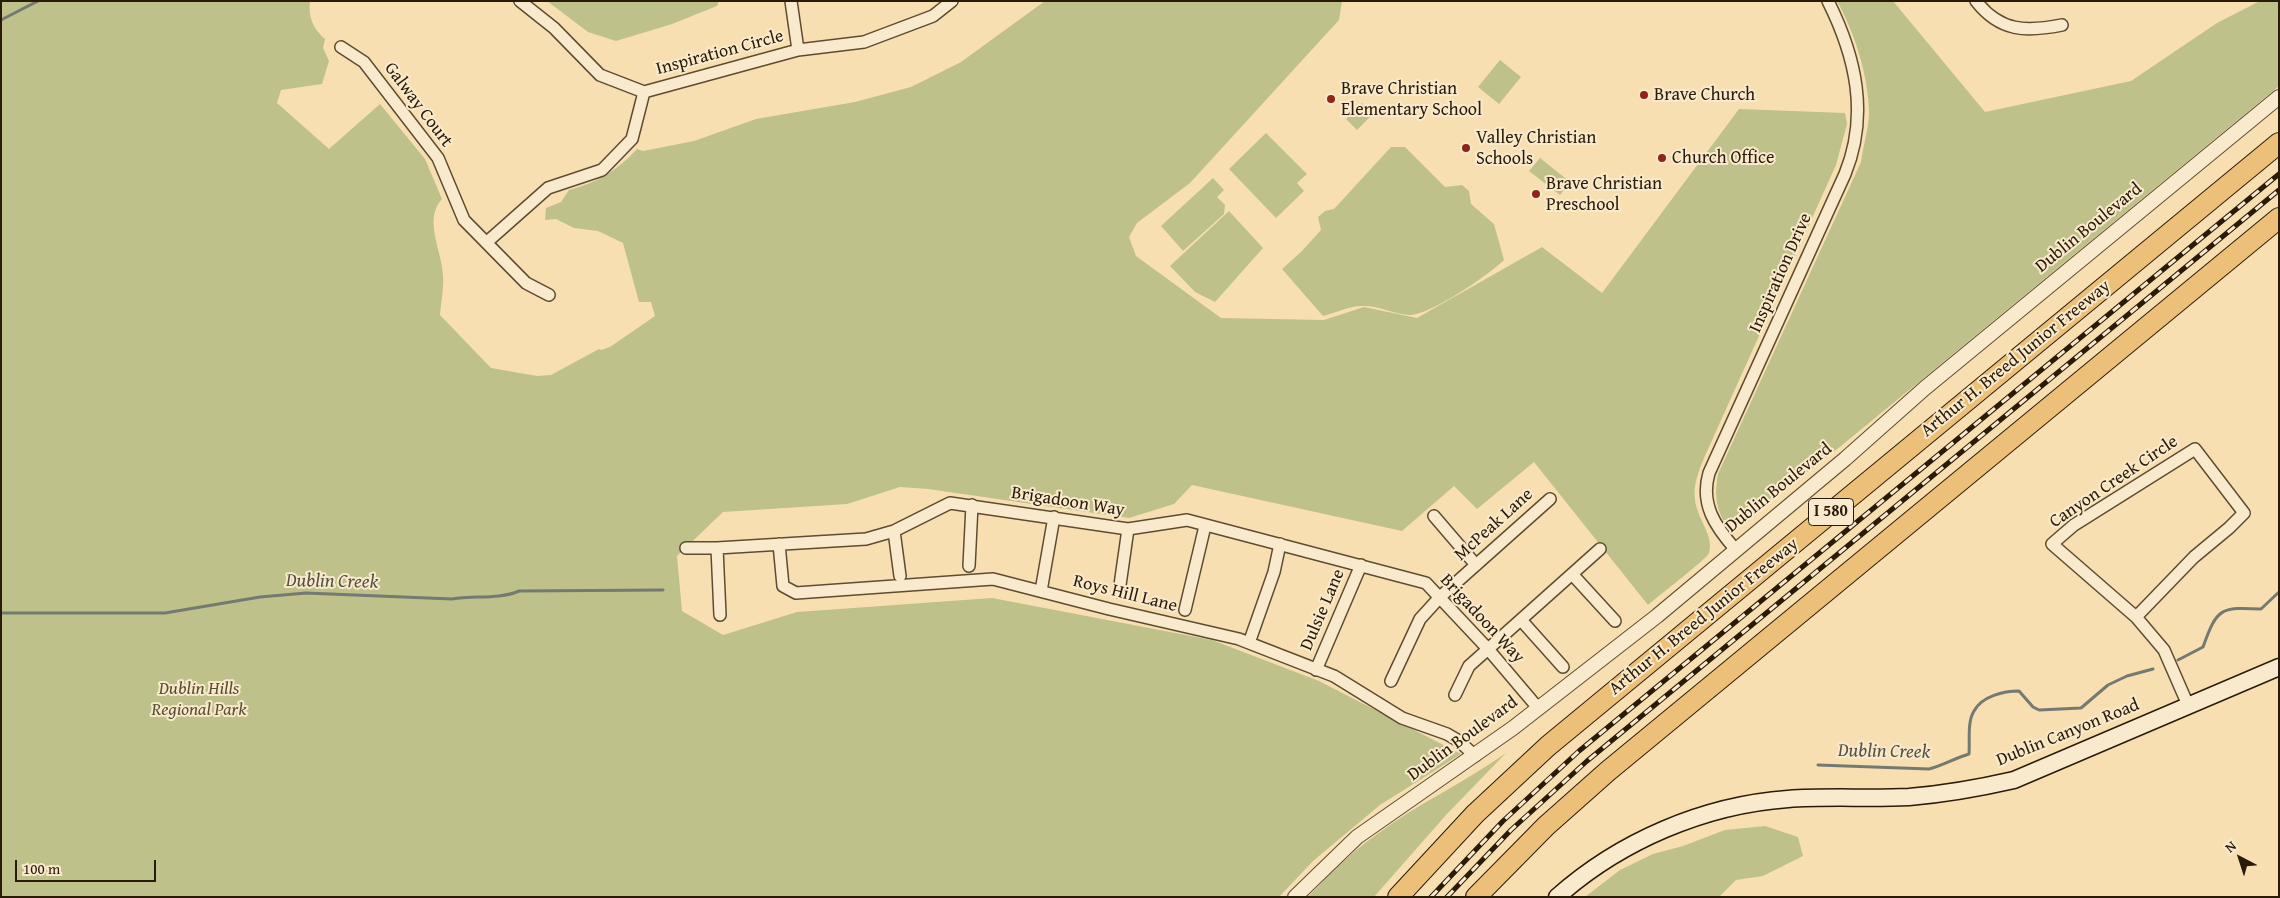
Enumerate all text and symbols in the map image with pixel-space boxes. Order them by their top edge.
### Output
street label: Inspiration Circle [654,26,786,80]
street label: Galway Court [379,58,457,152]
place label: Brave Christian Elementary School [1341,78,1482,120]
place label: Brave Church [1654,84,1755,106]
marker: Brave Church [1638,89,1650,101]
marker: Brave Christian Elementary School [1325,93,1337,105]
place label: Valley Christian Schools [1476,127,1596,170]
marker: Valley Christian Schools [1460,142,1472,154]
place label: Church Office [1672,147,1775,169]
marker: Church Office [1656,152,1668,164]
place label: Brave Christian Preschool [1546,173,1662,215]
street label: Dublin Boulevard [2031,178,2147,278]
marker: Brave Christian Preschool [1530,188,1542,200]
street label: Inspiration Drive [1745,210,1817,336]
street label: Arthur H. Breed Junior Freeway [1917,276,2115,442]
street label: Canyon Creek Circle [2046,431,2182,533]
street label: Dublin Boulevard [1721,438,1837,538]
street label: Brigadoon Way [1010,482,1126,522]
street label: McPeak Lane [1450,484,1538,566]
road number: I 580 [1808,498,1854,526]
street label: Arthur H. Breed Junior Freeway [1605,534,1803,700]
street label: Dulsie Lane [1296,566,1350,654]
water label: Dublin Creek [286,570,378,594]
street label: Brigadoon Way [1435,570,1529,668]
street label: Roys Hill Lane [1071,571,1179,617]
park label: Dublin Hills Regional Park [152,678,246,721]
street label: Dublin Boulevard [1404,692,1522,786]
street label: Dublin Canyon Road [1993,695,2143,771]
water label: Dublin Creek [1838,740,1930,764]
north arrow [2215,833,2265,883]
text: N [2220,836,2240,857]
scale bar [18,850,159,882]
text: 100 m [23,858,60,879]

